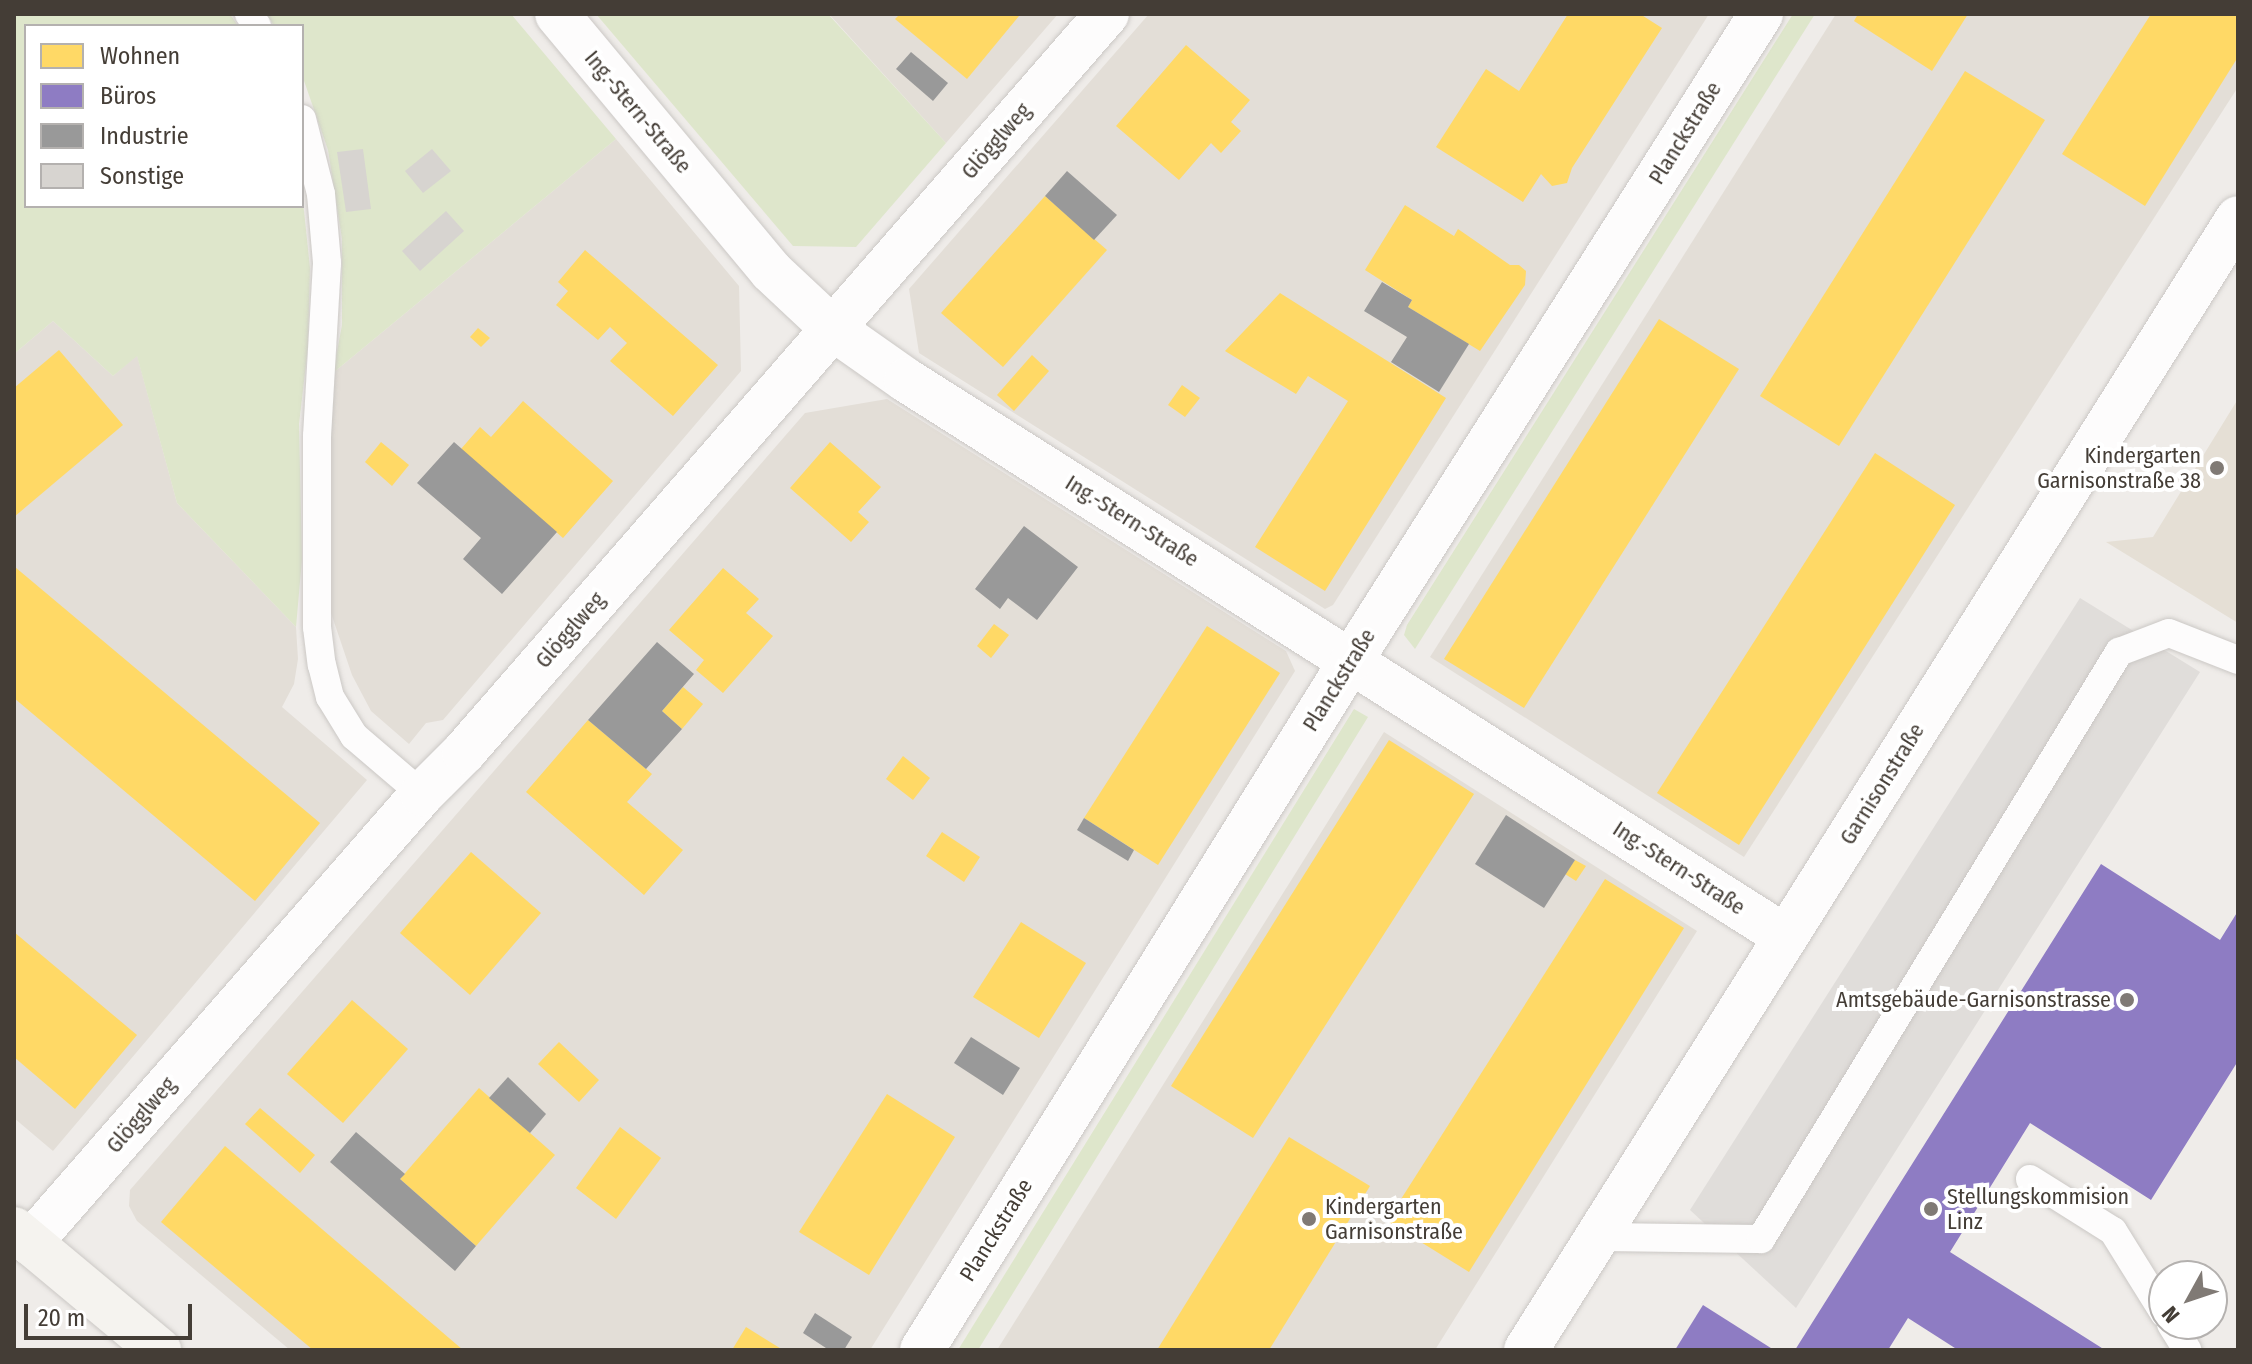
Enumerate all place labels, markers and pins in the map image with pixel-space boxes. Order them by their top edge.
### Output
place label: Kindergarten Garnisonstraße 38 [2037,442,2201,494]
marker: Kindergarten Garnisonstraße 38 [2208,459,2226,477]
place label: Amtsgebäude-Garnisonstrasse [1836,987,2111,1013]
marker: Amtsgebäude-Garnisonstrasse [2118,991,2136,1009]
place label: Stellungskommision Linz [1947,1183,2129,1234]
place label: Kindergarten Garnisonstraße [1325,1193,1463,1244]
marker: Stellungskommision Linz [1922,1200,1940,1218]
marker: Kindergarten Garnisonstraße [1300,1210,1318,1228]

